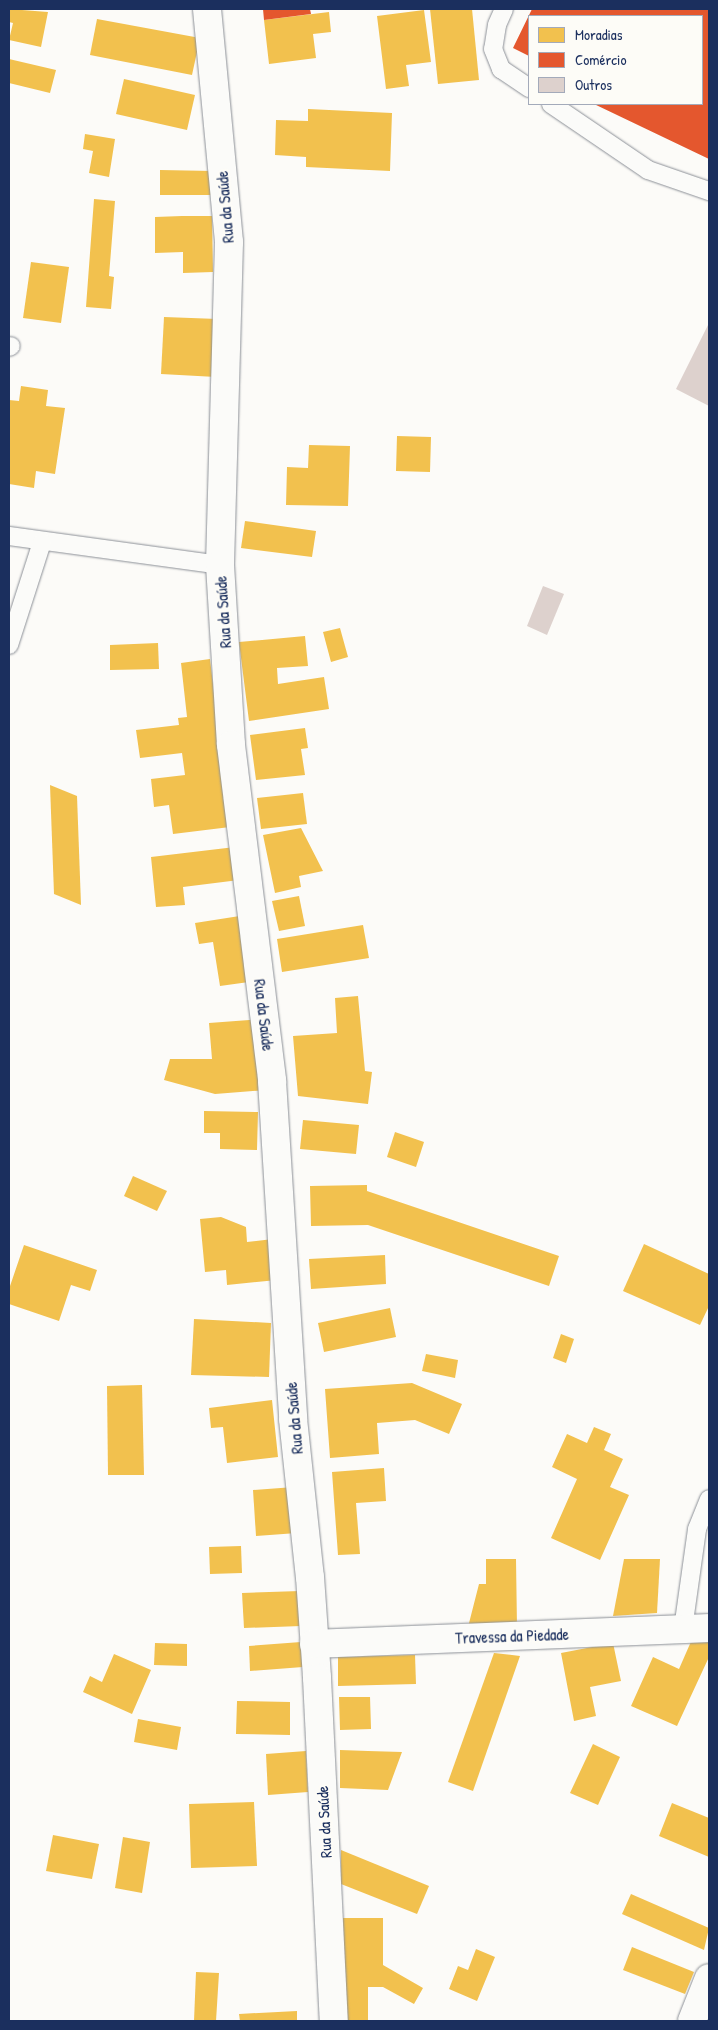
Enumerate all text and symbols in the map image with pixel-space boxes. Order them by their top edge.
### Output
legend [528,15,703,105]
text: Moradias [575,24,623,45]
text: Comércio [575,49,626,70]
text: Outros [575,74,612,95]
street label: Rua da Saúde [212,170,238,244]
street label: Rua da Saúde [211,575,235,649]
street label: Rua da Saúde [250,978,278,1052]
street label: Rua da Saúde [281,1381,307,1455]
street label: Travessa da Piedade [455,1624,569,1648]
street label: Rua da Saúde [313,1785,335,1859]

